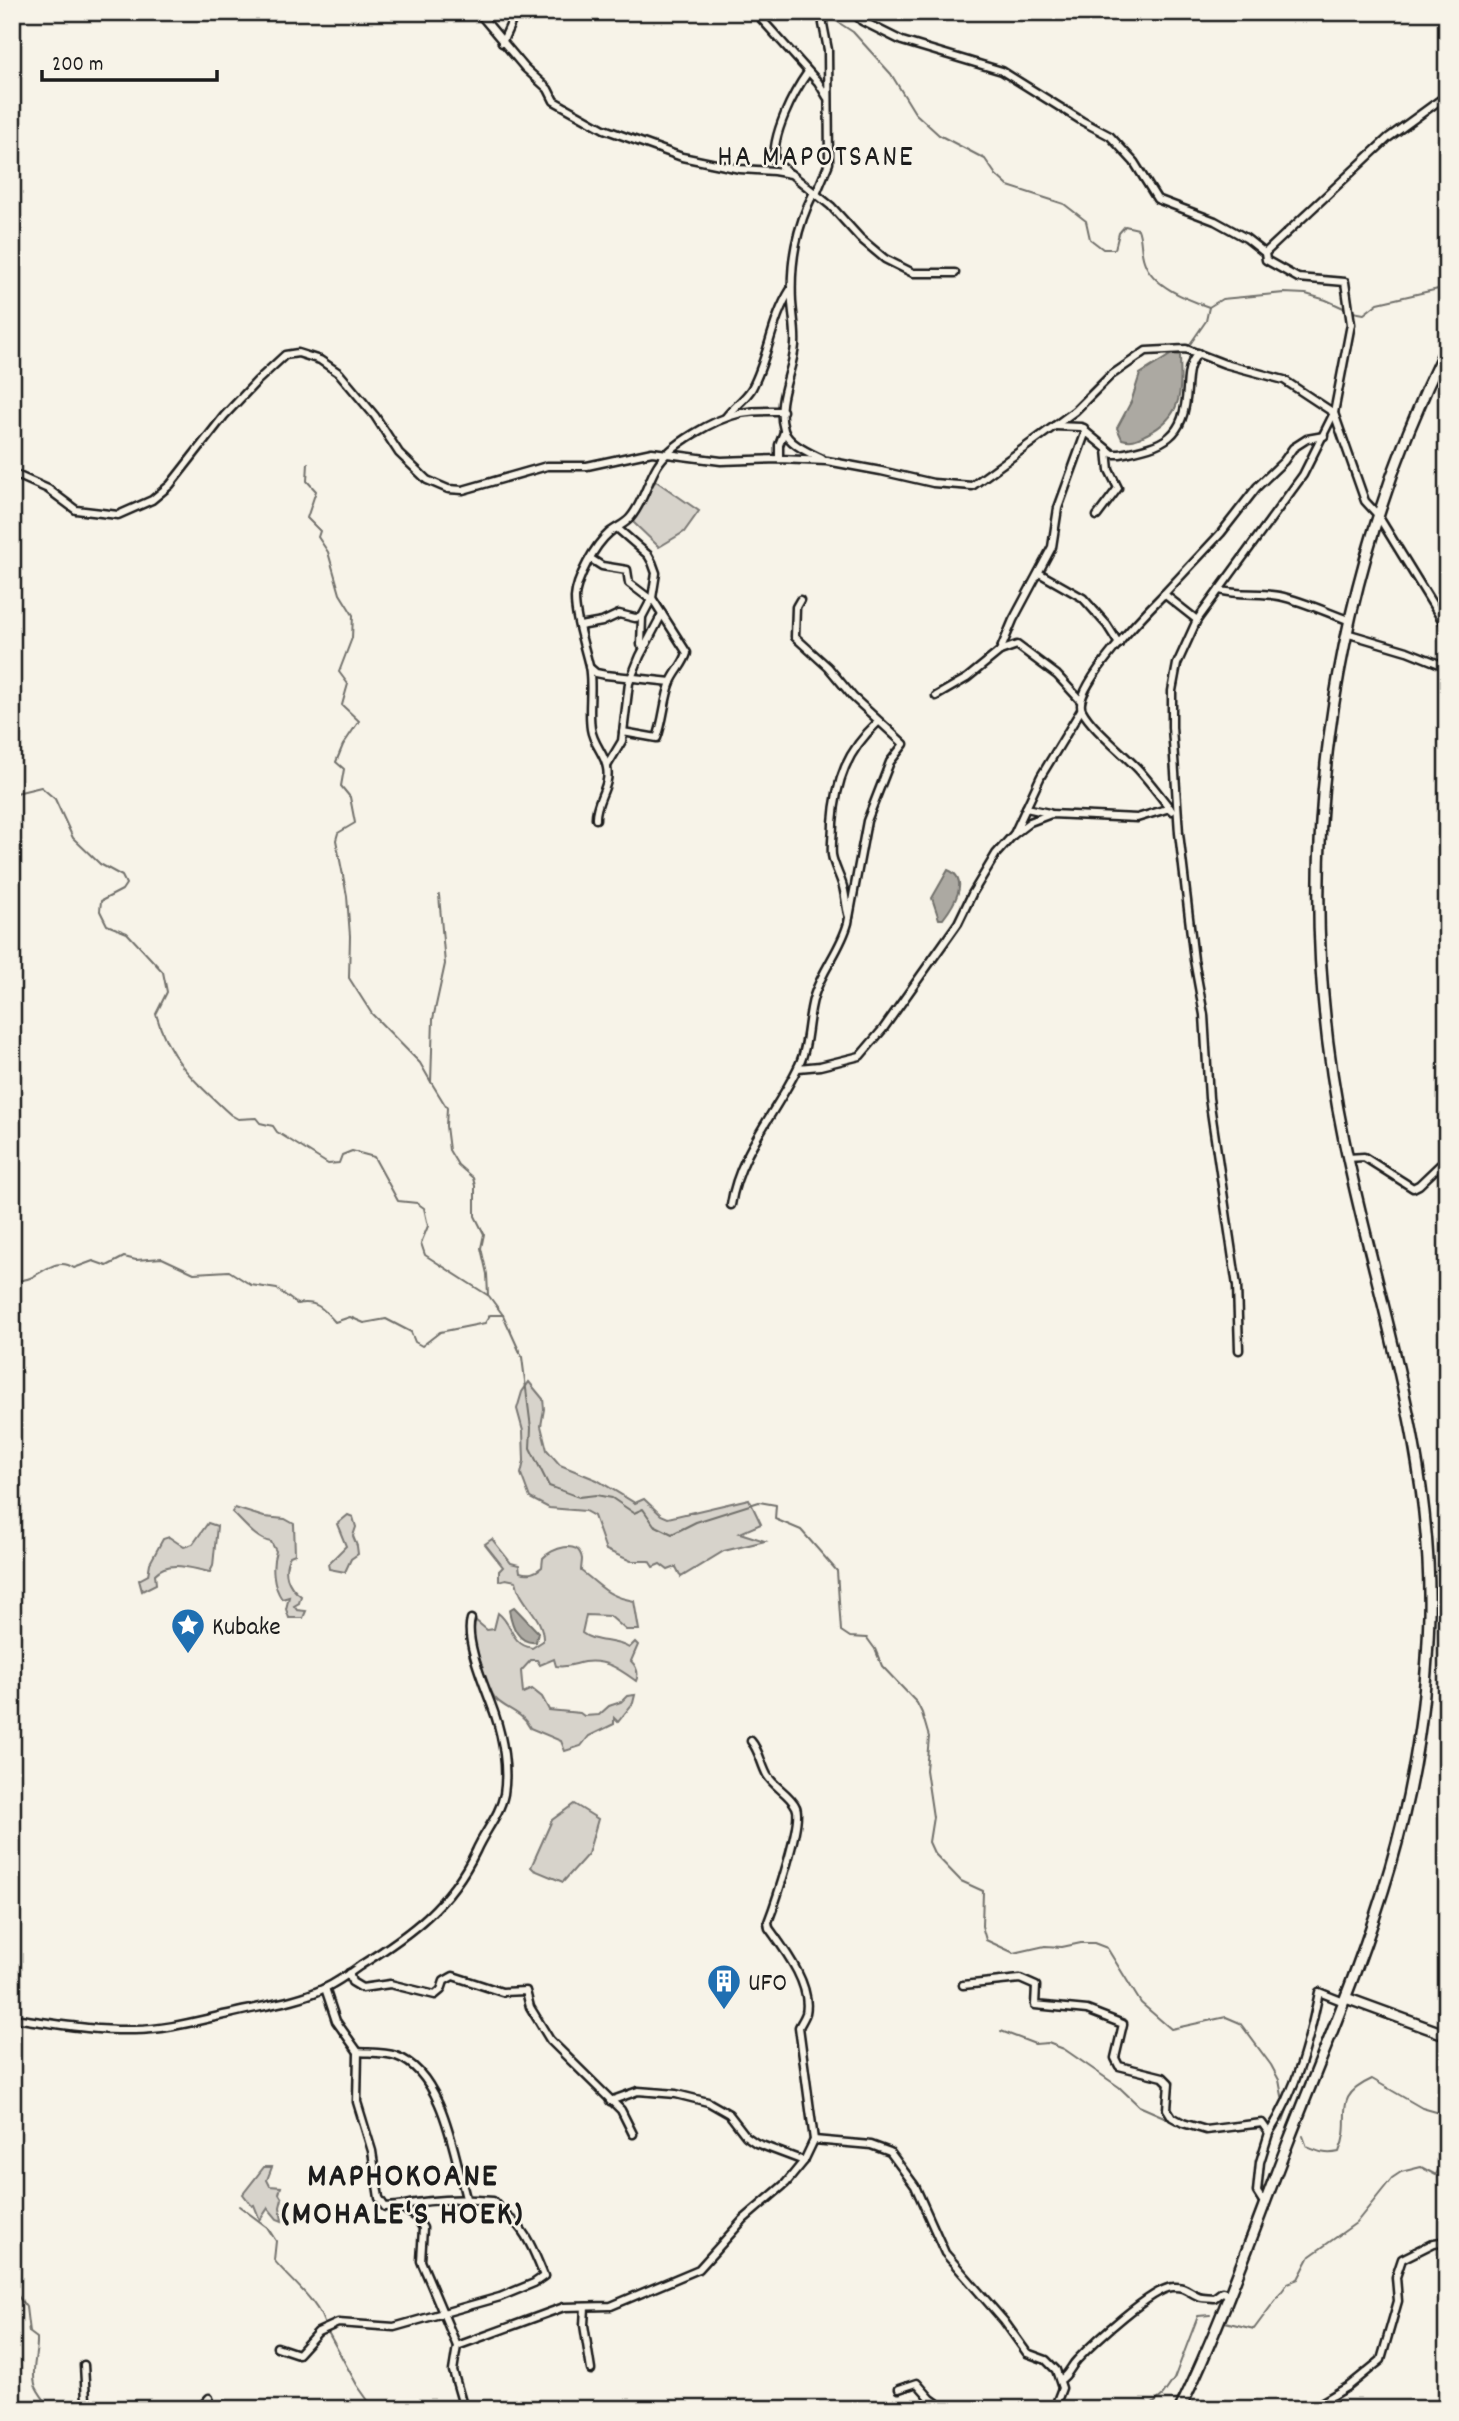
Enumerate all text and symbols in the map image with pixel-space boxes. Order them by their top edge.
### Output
scale bar [42,38,217,82]
text: 200 m [52,51,103,81]
district label: HA MAPOTSANE [717,138,915,181]
place icon: Kubake [169,1606,207,1655]
place label: Kubake [212,1610,281,1647]
building icon: UFO [705,1962,743,2011]
place label: UFO [748,1966,787,2003]
district label: MAPHOKOANE (MOHALE'S HOEK) [282,2155,524,2240]

